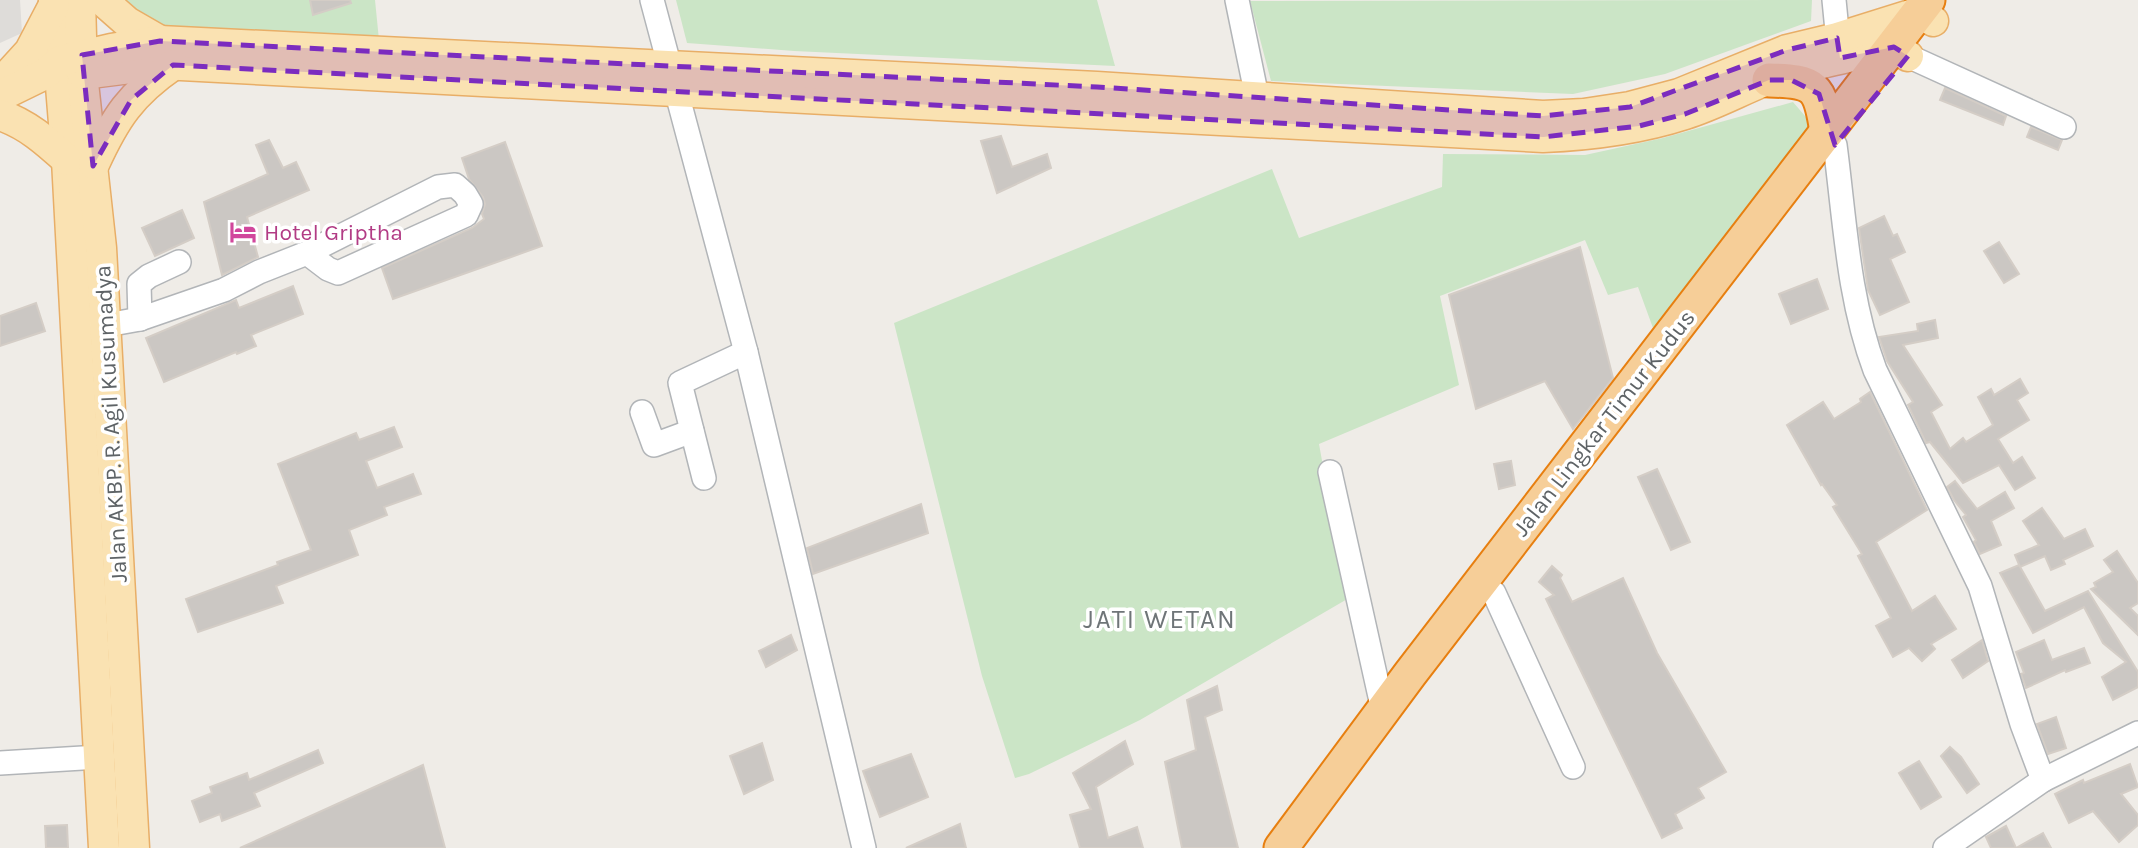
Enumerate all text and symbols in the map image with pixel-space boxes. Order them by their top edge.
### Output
hotel icon: Hotel Griptha [228,217,258,247]
place label: Hotel Griptha [264,219,403,246]
street label: Jalan AKBP. R. Agil Kusumadya [89,265,133,583]
street label: Jalan Lingkar Timur Kudus [1507,305,1701,541]
district label: JATI WETAN [1083,604,1237,635]

